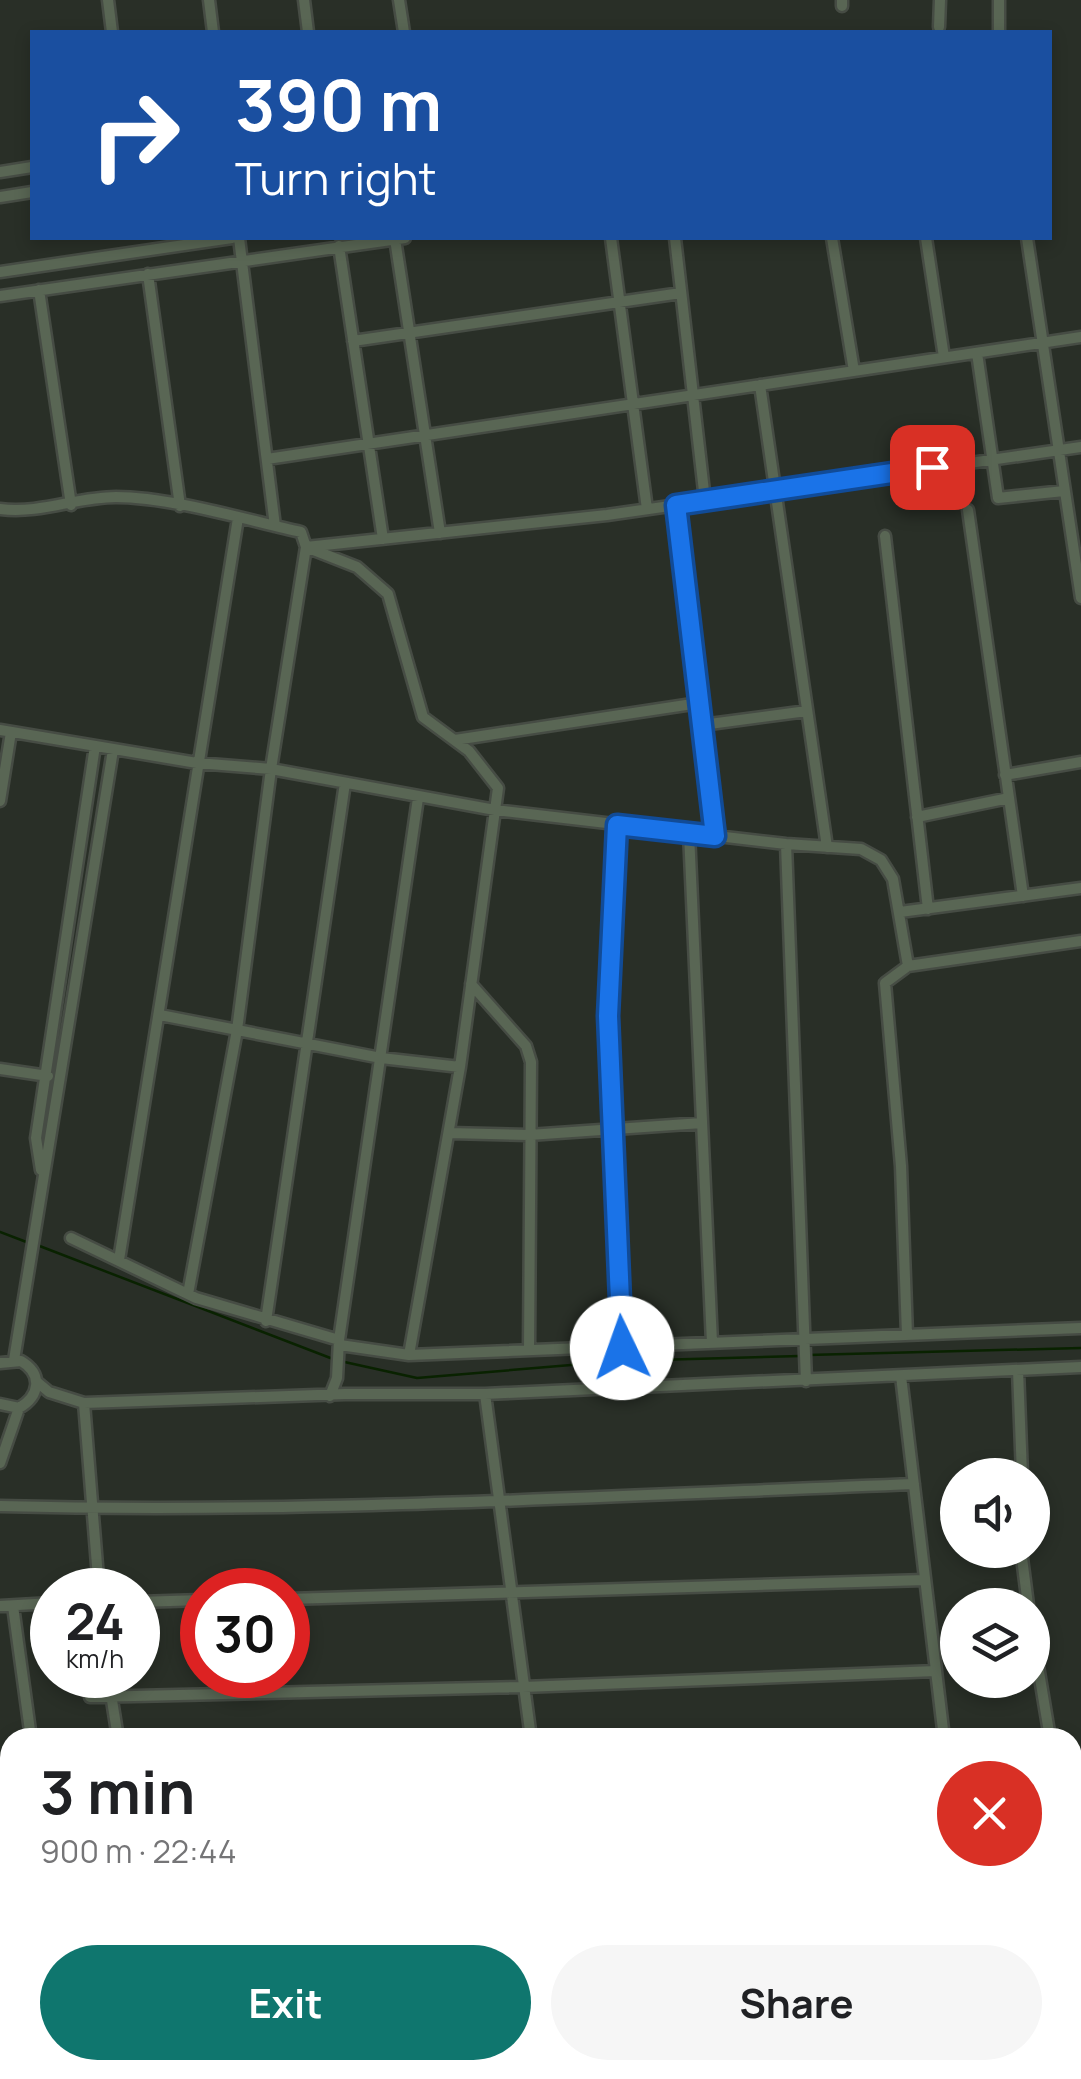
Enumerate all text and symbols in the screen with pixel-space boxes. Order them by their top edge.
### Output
text: 390 m [235,56,442,152]
icon: right [70,70,200,200]
text: Turn right [235,147,436,209]
pin [890,425,975,510]
icon: arrive [905,440,960,495]
position arrow [570,1296,674,1400]
map controls [940,1458,1050,1698]
button: sound [940,1458,1050,1568]
speed limit sign: 30 [180,1568,310,1698]
text: 24 [65,1587,125,1655]
button: layers [940,1588,1050,1698]
text: km/h [66,1641,124,1676]
text: 3 min [40,1750,195,1832]
button: close [937,1761,1042,1866]
text: 900 m · 22:44 [40,1829,237,1873]
button: Exit [40,1945,531,2060]
button: Share [551,1945,1042,2060]

